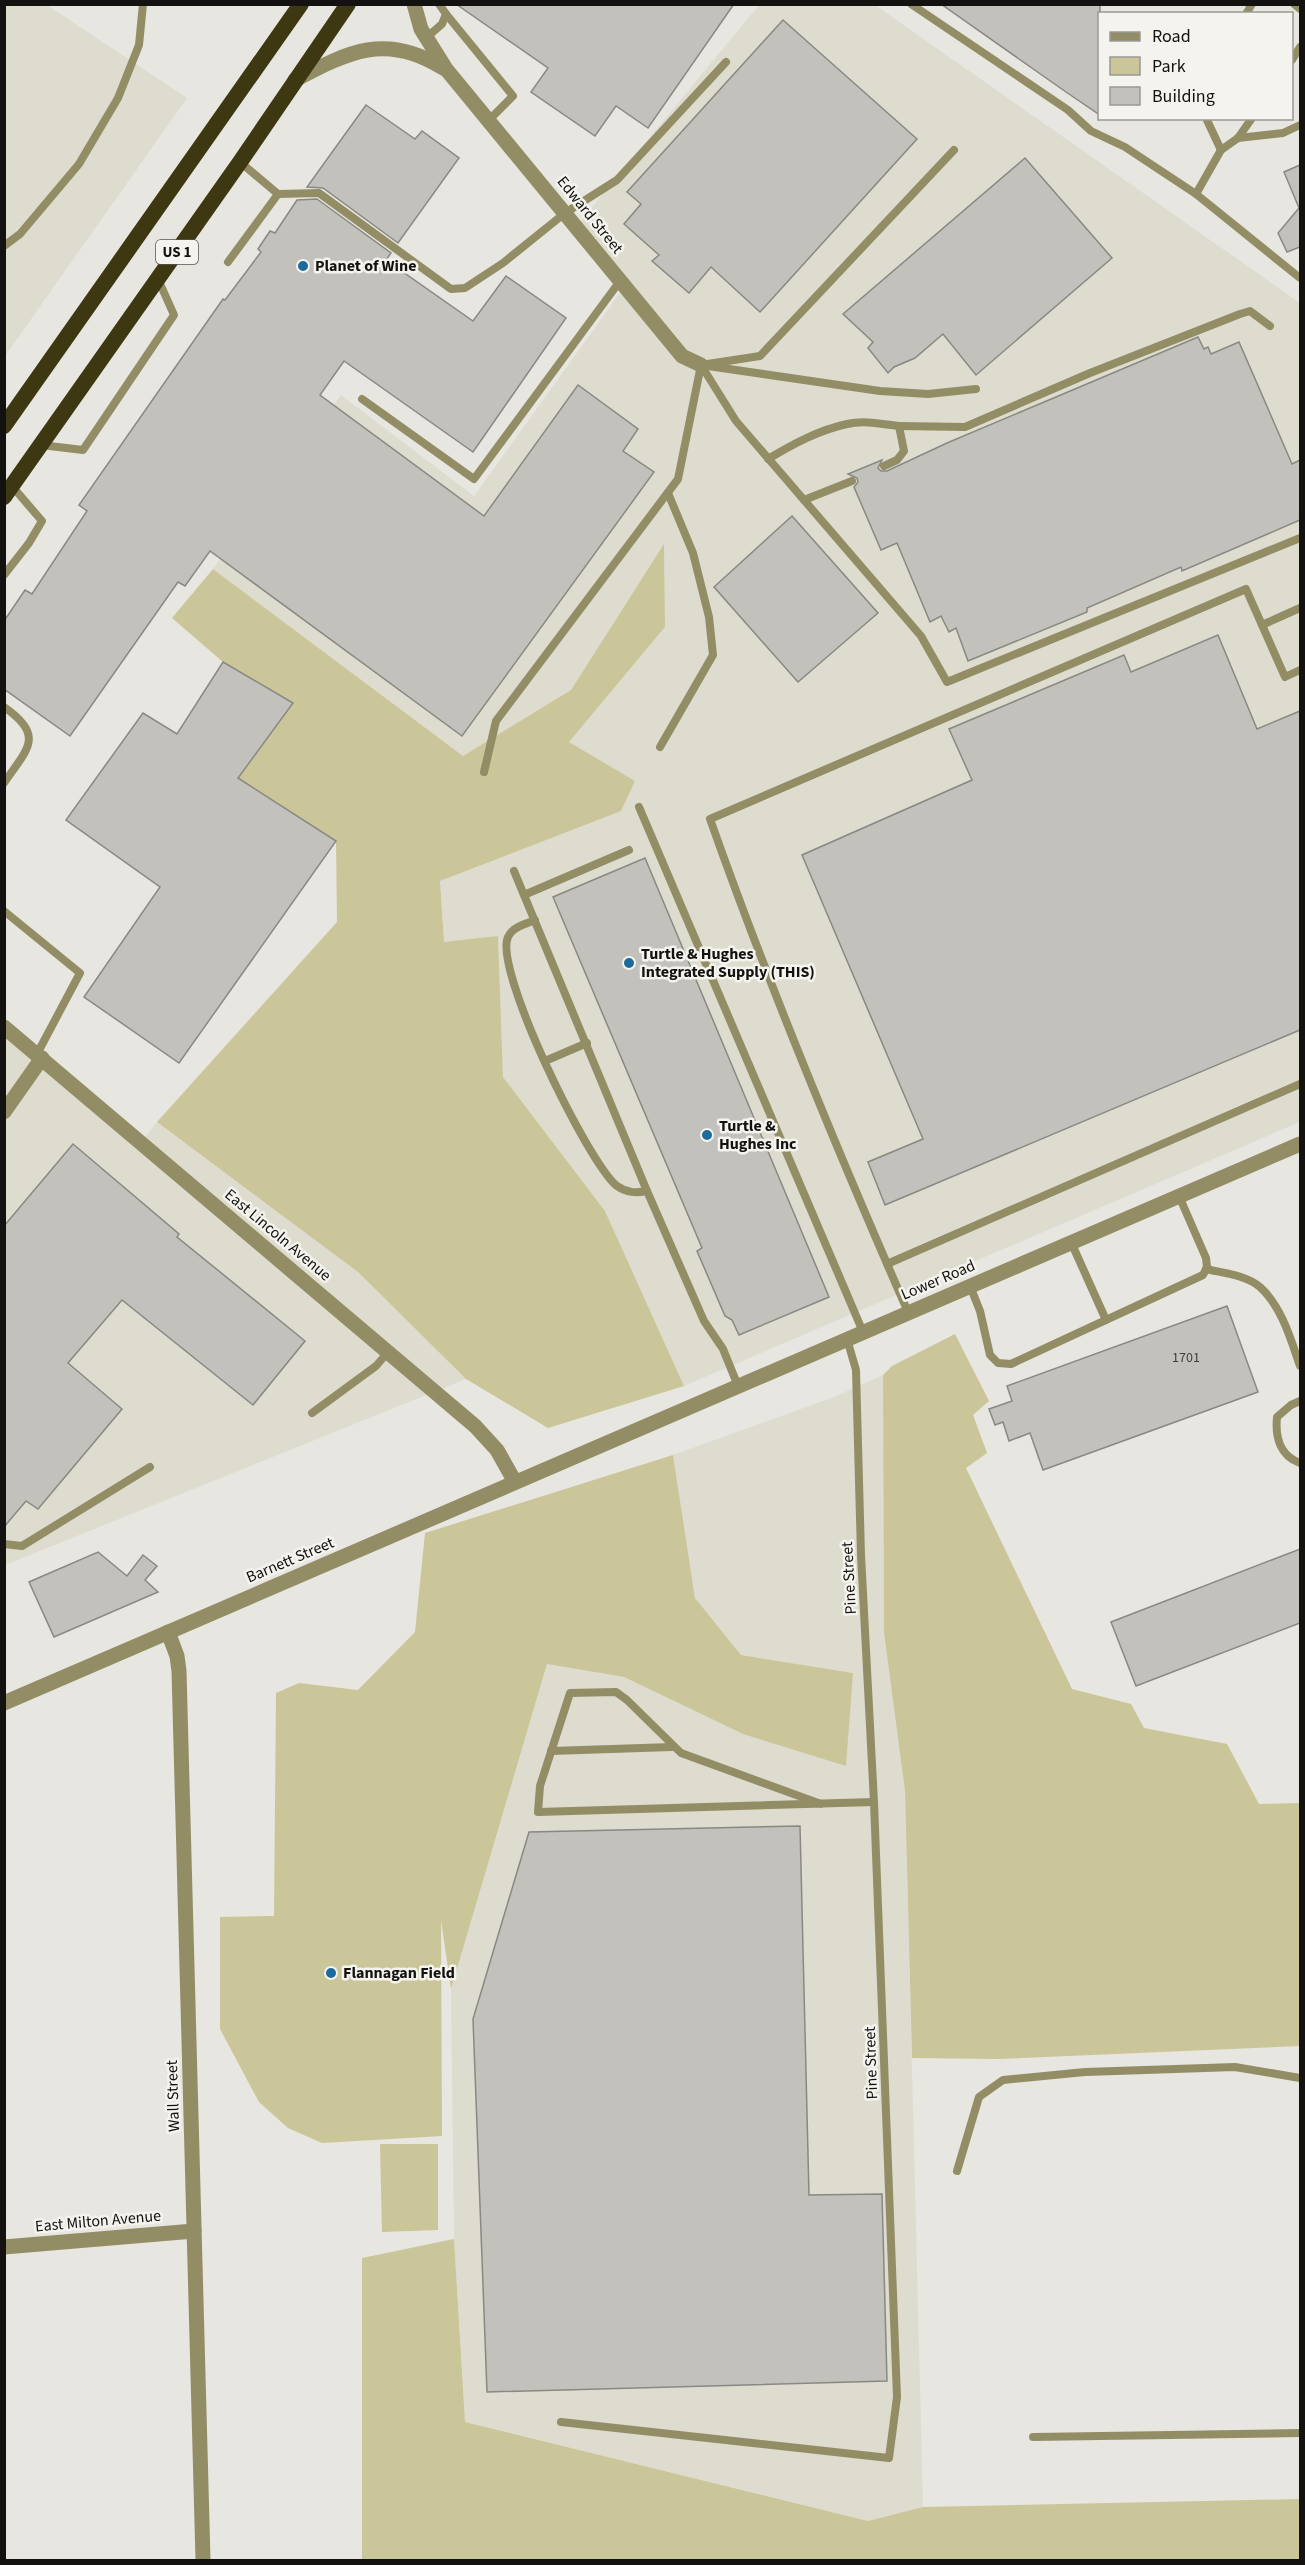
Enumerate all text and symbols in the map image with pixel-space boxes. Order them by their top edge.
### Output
legend [1098,12,1293,120]
text: Road [1152,24,1191,49]
text: Park [1152,54,1186,79]
text: Building [1152,84,1215,109]
street label: Edward Street [552,172,629,259]
road number: US 1 [156,240,198,264]
place label: Planet of Wine [315,255,416,277]
marker: Planet of Wine [296,259,310,273]
place label: Turtle & Hughes Integrated Supply (THIS) [641,943,815,983]
marker: Turtle & Hughes Integrated Supply (THIS) [622,956,636,970]
place label: Turtle & Hughes Inc [719,1115,797,1155]
marker: Turtle & Hughes Inc [700,1128,714,1142]
street label: East Lincoln Avenue [220,1184,336,1286]
street label: Lower Road [897,1255,979,1305]
house number: 1701 [1172,1348,1200,1368]
street label: Barnett Street [243,1531,338,1588]
street label: Pine Street [836,1540,862,1615]
place label: Flannagan Field [343,1962,455,1984]
marker: Flannagan Field [324,1966,338,1980]
street label: Pine Street [859,2026,883,2100]
street label: Wall Street [161,2059,185,2132]
street label: East Milton Avenue [34,2205,162,2237]

